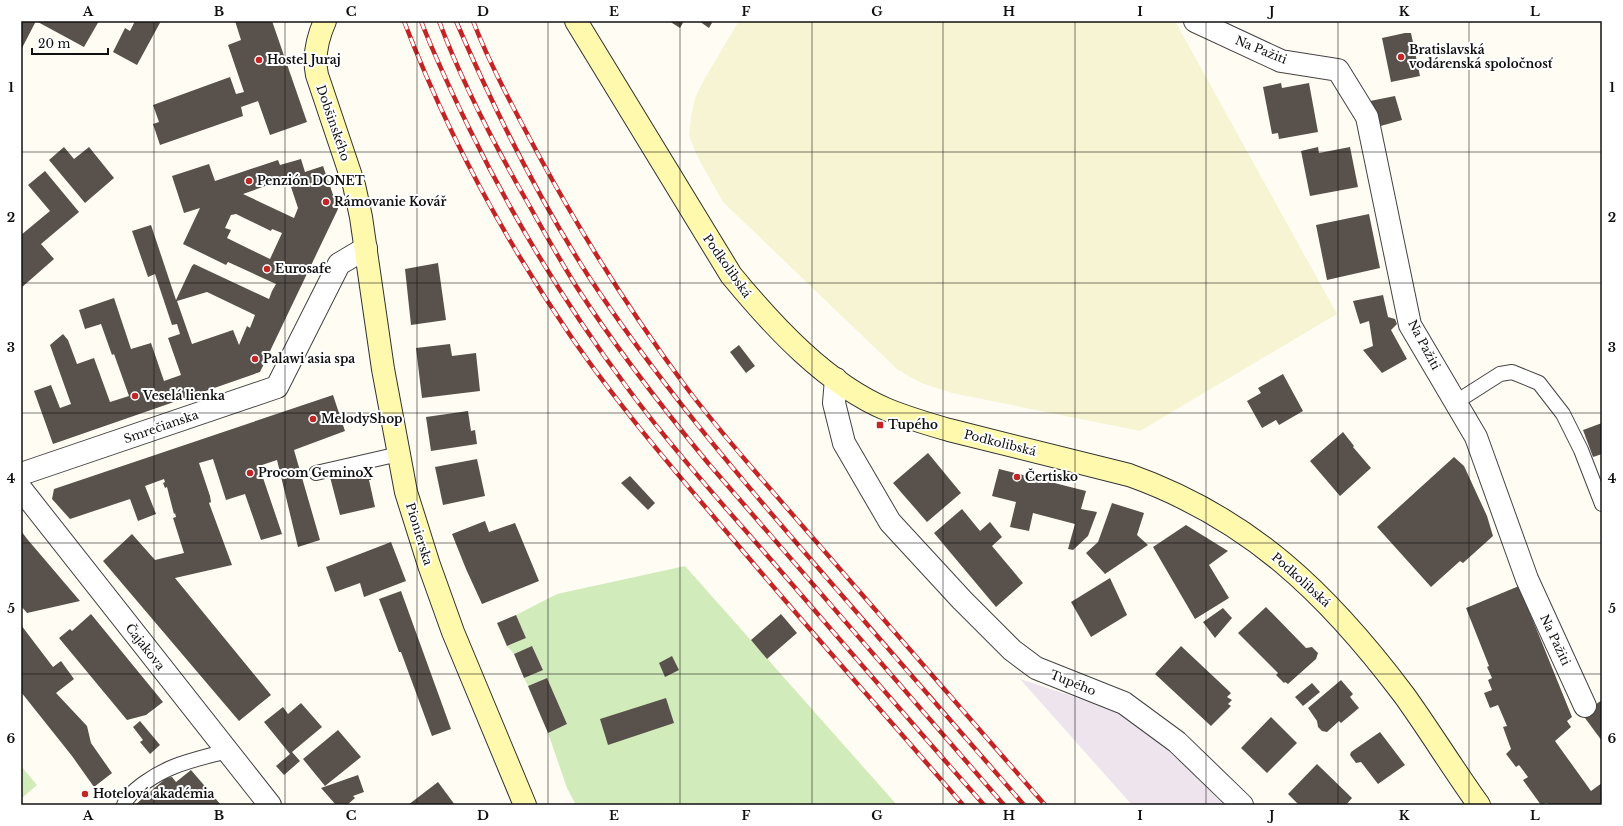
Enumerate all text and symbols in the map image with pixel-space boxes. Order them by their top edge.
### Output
text: A [82,3,94,20]
text: B [214,3,224,20]
text: C [346,3,357,20]
text: D [477,3,489,20]
text: E [609,3,619,20]
text: F [742,3,751,20]
text: G [871,3,883,20]
text: H [1003,3,1015,20]
text: I [1137,3,1143,20]
text: J [1266,3,1275,20]
text: K [1399,3,1410,20]
text: L [1530,3,1540,20]
scale bar [32,30,108,56]
street label: Na Pažiti [1233,32,1289,67]
text: 20 m [38,36,70,51]
place label: Bratislavská vodárenská spoločnosť [1409,42,1553,71]
place label: Hostel Juraj [267,52,341,67]
marker: Bratislavská vodárenská spoločnosť [1396,52,1406,62]
marker: Hostel Juraj [254,55,264,65]
text: 1 [8,79,14,96]
text: 1 [1609,79,1615,96]
street label: Dobšinského [313,83,354,163]
place label: Penzión DONET [257,173,365,188]
marker: Penzión DONET [244,176,254,186]
place label: Rámovanie Kovář [334,194,446,209]
marker: Rámovanie Kovář [321,197,331,207]
text: 2 [7,209,15,226]
text: 2 [1608,209,1616,226]
street label: Podkolibská [700,231,755,301]
place label: Eurosafe [275,261,331,276]
marker: Eurosafe [262,264,272,274]
street label: Na Pažiti [1405,317,1444,372]
text: 3 [7,339,15,356]
text: 3 [1608,339,1616,356]
place label: Palawi asia spa [263,351,355,366]
marker: Palawi asia spa [250,354,260,364]
place label: Veselá lienka [142,388,225,403]
marker: Veselá lienka [130,391,140,401]
street label: Smrečianska [122,407,200,446]
place label: MelodyShop [321,411,402,426]
marker: MelodyShop [308,414,318,424]
place label: Tupého [888,417,938,432]
marker: Tupého [875,420,885,430]
street label: Podkolibská [962,426,1038,459]
place label: Procom GeminoX [258,465,374,480]
marker: Procom GeminoX [245,468,255,478]
place label: Čertisko [1025,468,1078,484]
text: 4 [7,470,16,487]
text: 4 [1608,470,1617,487]
marker: Čertisko [1012,472,1022,482]
street label: Pionierska [403,501,436,567]
street label: Podkolibská [1269,549,1334,610]
text: 5 [7,600,15,617]
text: 5 [1608,600,1616,617]
street label: Na Pažiti [1537,612,1574,668]
street label: Čajakova [123,620,169,673]
street label: Tupého [1048,667,1098,699]
text: 6 [7,730,16,747]
text: 6 [1608,730,1617,747]
place label: Hotelová akadémia [93,786,215,801]
marker: Hotelová akadémia [80,789,90,799]
text: A [82,807,94,824]
text: B [214,807,224,824]
text: C [346,807,357,824]
text: D [477,807,489,824]
text: E [609,807,619,824]
text: F [742,807,751,824]
text: G [871,807,883,824]
text: H [1003,807,1015,824]
text: I [1137,807,1143,824]
text: J [1266,807,1275,824]
text: K [1399,807,1410,824]
text: L [1530,807,1540,824]

